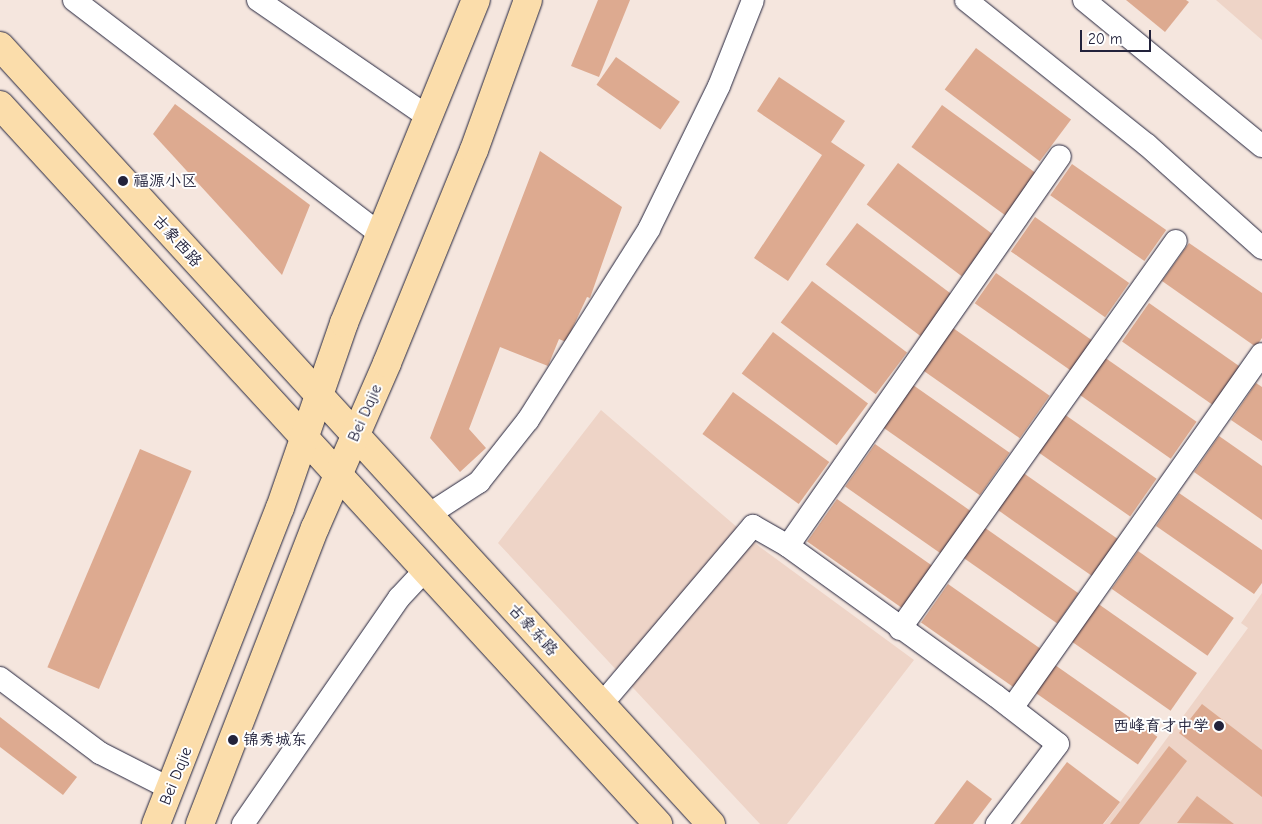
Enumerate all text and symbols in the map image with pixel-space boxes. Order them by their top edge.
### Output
scale bar [1082,20,1153,52]
text: 20 m [1088,30,1122,48]
place label: 福源小区 [133,171,197,191]
marker: 福源小区 [117,175,129,187]
street label: 古象西路 [148,211,206,271]
street label: Bei Dajie [344,381,386,445]
street label: 古象东路 [504,600,562,660]
place label: 西峰育才中学 [1113,716,1209,736]
marker: 西峰育才中学 [1213,720,1225,732]
place label: 锦秀城东 [243,730,307,750]
marker: 锦秀城东 [227,734,239,746]
street label: Bei Dajie [156,744,196,808]

